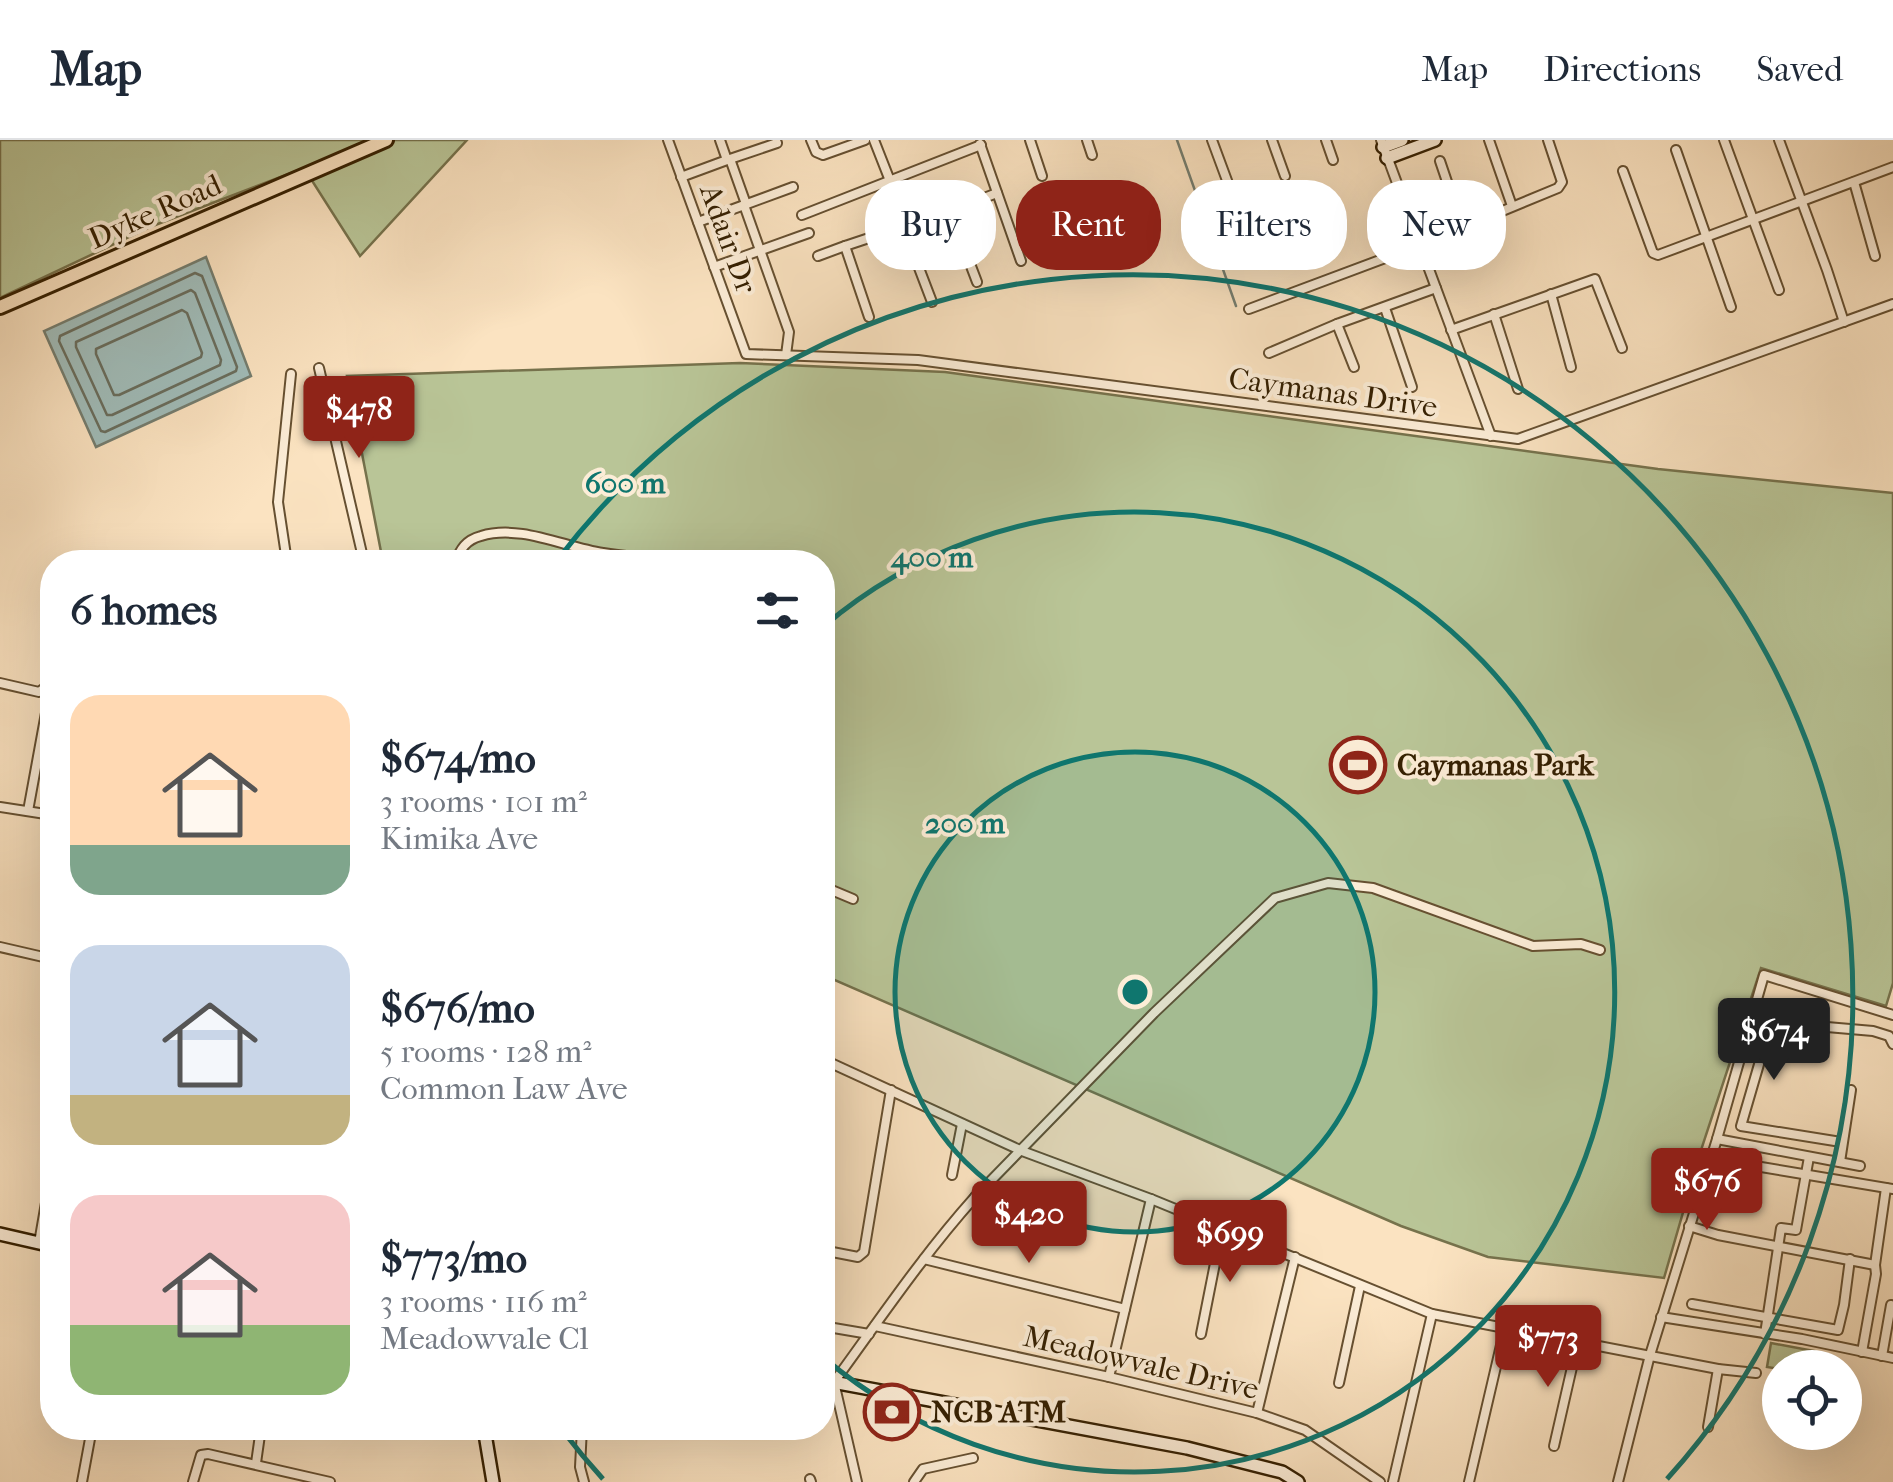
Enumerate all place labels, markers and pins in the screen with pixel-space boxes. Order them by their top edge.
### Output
pin: $478 [300,376,418,461]
sports icon: Caymanas Park [1328,735,1388,795]
place label: Caymanas Park [1397,748,1595,783]
centre of rings [1117,974,1153,1010]
pin: $674 [1715,998,1833,1083]
pin: $676 [1648,1148,1766,1233]
pin: $420 [970,1181,1088,1266]
pin: $699 [1171,1200,1289,1285]
pin: $773 [1489,1305,1607,1390]
bank icon: NCB ATM [862,1382,922,1442]
place label: NCB ATM [931,1395,1067,1430]

